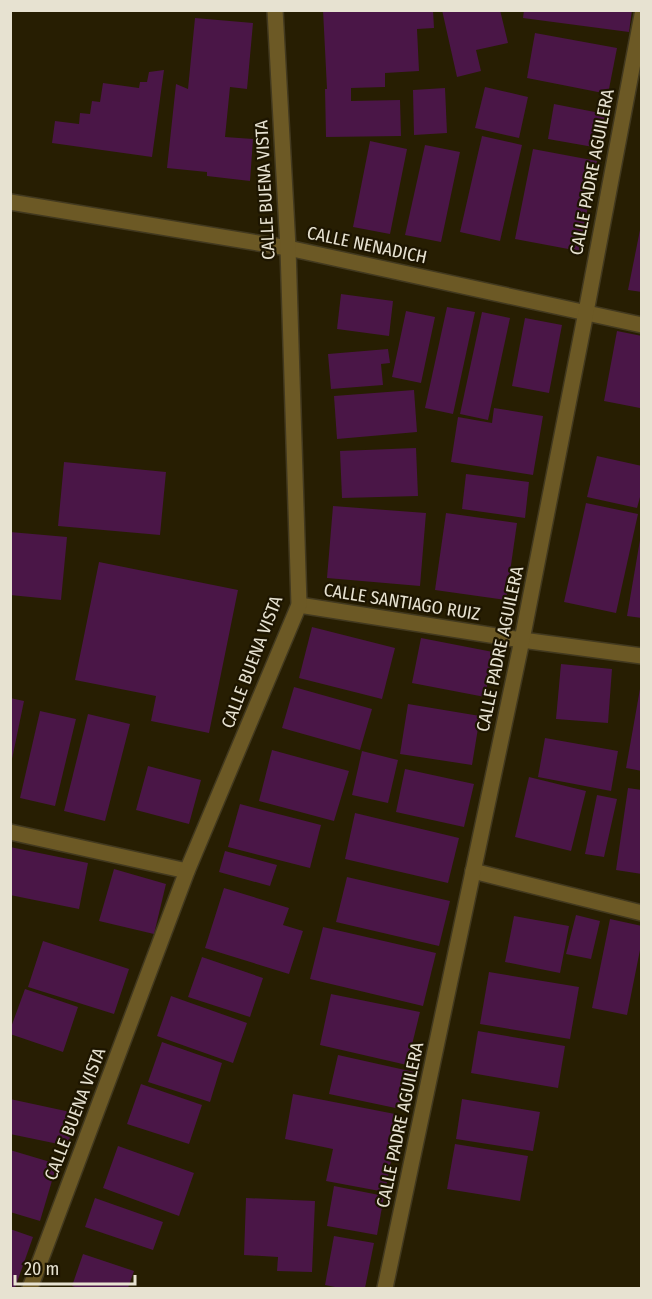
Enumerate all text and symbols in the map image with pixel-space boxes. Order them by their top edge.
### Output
street label: CALLE PADRE AGUILERA [565,87,619,257]
street label: CALLE BUENA VISTA [250,119,280,261]
street label: CALLE NENADICH [305,222,429,268]
street label: CALLE PADRE AGUILERA [472,564,528,734]
street label: CALLE SANTIAGO RUIZ [322,579,482,625]
street label: CALLE BUENA VISTA [217,592,288,731]
street label: CALLE PADRE AGUILERA [372,1040,428,1210]
street label: CALLE BUENA VISTA [40,1044,111,1183]
scale bar [15,1248,135,1286]
text: 20 m [24,1258,59,1280]

